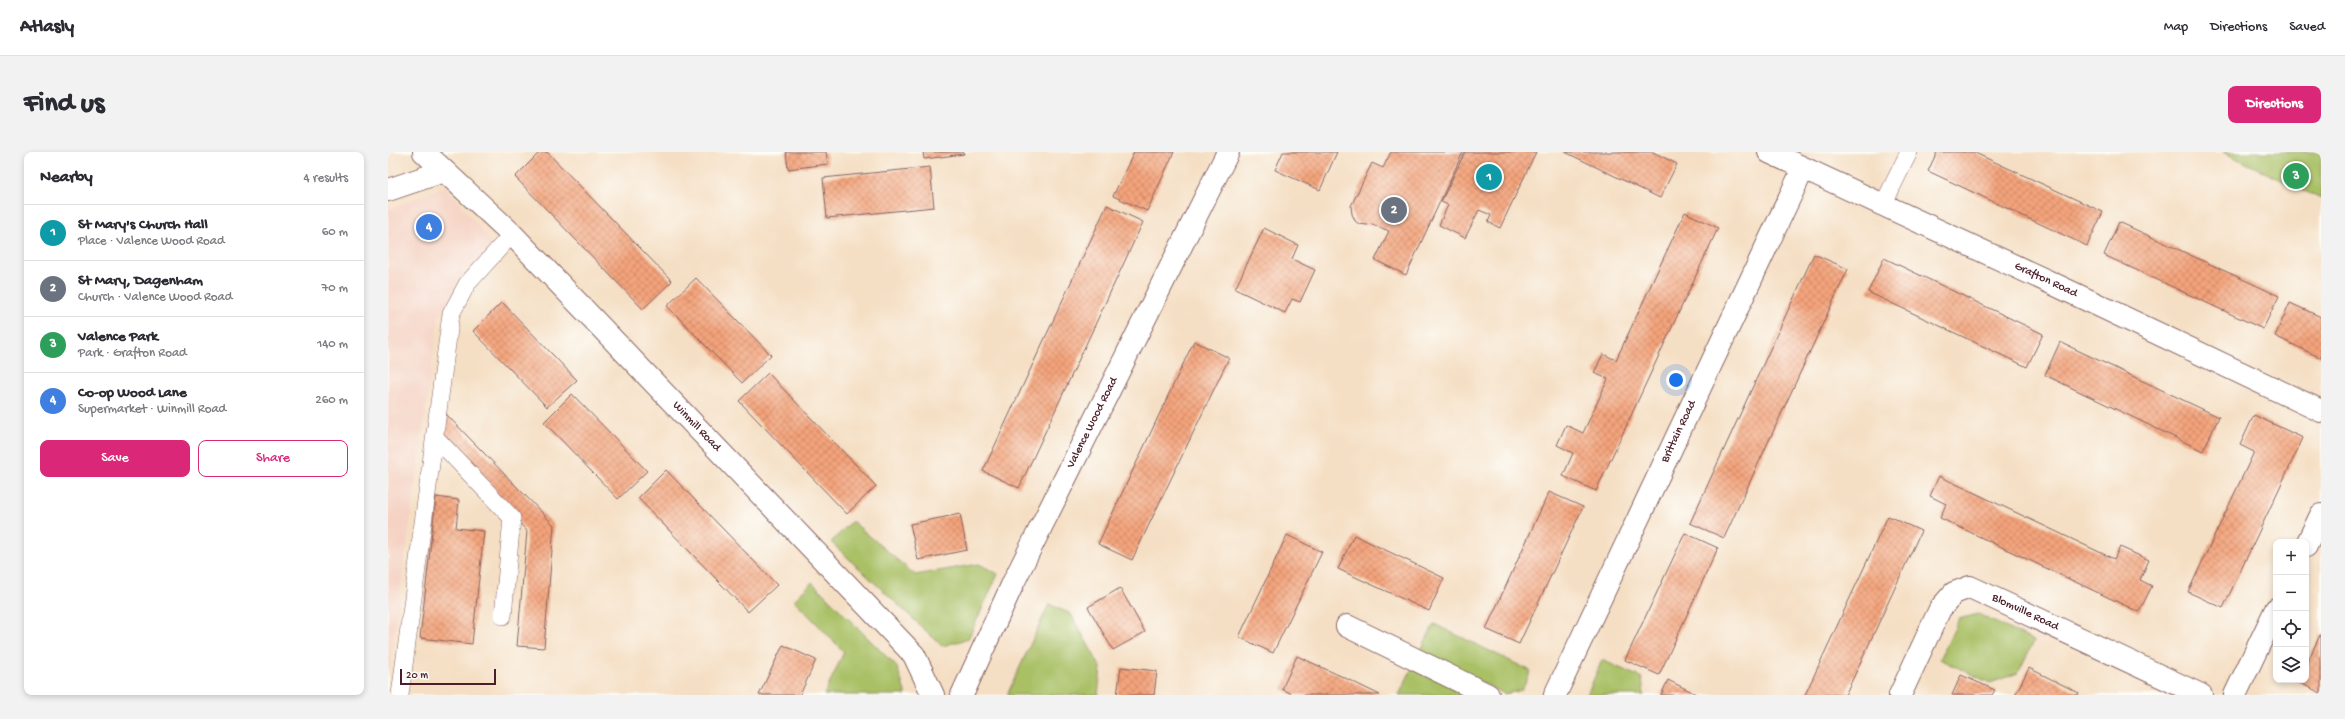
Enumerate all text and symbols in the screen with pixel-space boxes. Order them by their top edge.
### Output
text: Atlasly [20,16,74,39]
text: Map [2164,19,2188,36]
text: Directions [2210,19,2267,36]
text: Saved [2289,19,2325,36]
button: Directions [2228,86,2321,123]
text: Find us [24,88,104,121]
pin: 3 [2283,161,2309,191]
pin: 1 [1476,162,1502,192]
text: Nearby [40,168,93,188]
text: 4 results [304,171,348,186]
pin: 2 [1381,195,1407,225]
pin: 4 [416,212,442,242]
text: St Mary's Church Hall [78,216,208,234]
text: 1 [50,225,56,240]
text: 60 m [322,225,348,240]
text: Place · Valence Wood Road [78,234,225,249]
street label: Grafton Road [2012,260,2080,302]
text: St Mary, Dagenham [78,272,203,290]
text: 2 [50,281,56,296]
text: 70 m [322,281,348,296]
text: Church · Valence Wood Road [78,290,232,305]
text: Valence Park [78,328,158,346]
text: 3 [50,337,56,352]
text: 140 m [317,337,348,352]
text: Park · Grafton Road [78,346,187,361]
your location [1666,370,1686,390]
street label: Valence Wood Road [1064,374,1122,472]
text: Co-op Wood Lane [78,384,187,402]
text: 4 [50,393,56,408]
text: 260 m [315,393,348,408]
street label: Brittain Road [1658,398,1700,466]
street label: Winmill Road [669,399,724,456]
text: Supermarket · Winmill Road [78,402,226,417]
button: Save [40,440,190,477]
button: Share [198,440,348,477]
map controls [2273,539,2309,683]
button: + [2273,539,2309,575]
button: − [2273,575,2309,611]
street label: Blomville Road [1989,591,2062,635]
button: locate [2273,611,2309,647]
button: layers [2273,647,2309,683]
scale bar [400,667,496,686]
text: 20 m [406,670,428,682]

